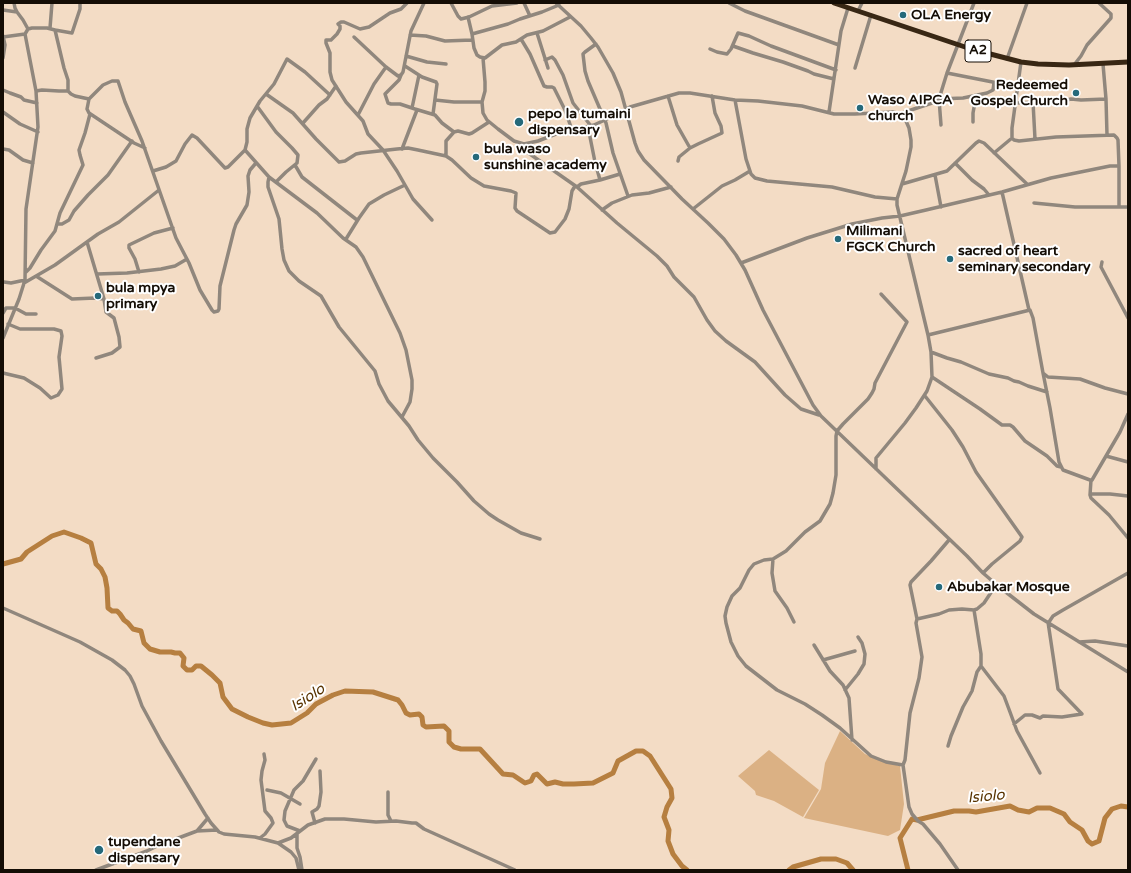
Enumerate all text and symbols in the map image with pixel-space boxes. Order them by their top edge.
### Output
place label: OLA Energy [911,7,991,23]
marker: OLA Energy [898,10,908,20]
road number: A2 [965,40,991,62]
place label: Redeemed Gospel Church [970,77,1068,110]
marker: Redeemed Gospel Church [1071,88,1081,98]
place label: Waso AIPCA church [868,92,952,124]
marker: Waso AIPCA church [855,103,865,113]
place label: pepo la tumaini dispensary [528,106,631,138]
marker: pepo la tumaini dispensary [513,116,525,128]
place label: bula waso sunshine academy [484,141,607,174]
marker: bula waso sunshine academy [471,152,481,162]
place label: Milimani FGCK Church [846,223,935,256]
marker: Milimani FGCK Church [833,234,843,244]
place label: sacred of heart seminary secondary [958,243,1091,276]
marker: sacred of heart seminary secondary [945,254,955,264]
place label: bula mpya primary [106,280,175,312]
marker: bula mpya primary [93,291,103,301]
place label: Abubakar Mosque [947,579,1070,595]
marker: Abubakar Mosque [934,582,944,592]
water label: Isiolo [288,680,328,716]
water label: Isiolo [967,786,1005,808]
place label: tupendane dispensary [108,834,180,866]
marker: tupendane dispensary [93,844,105,856]

